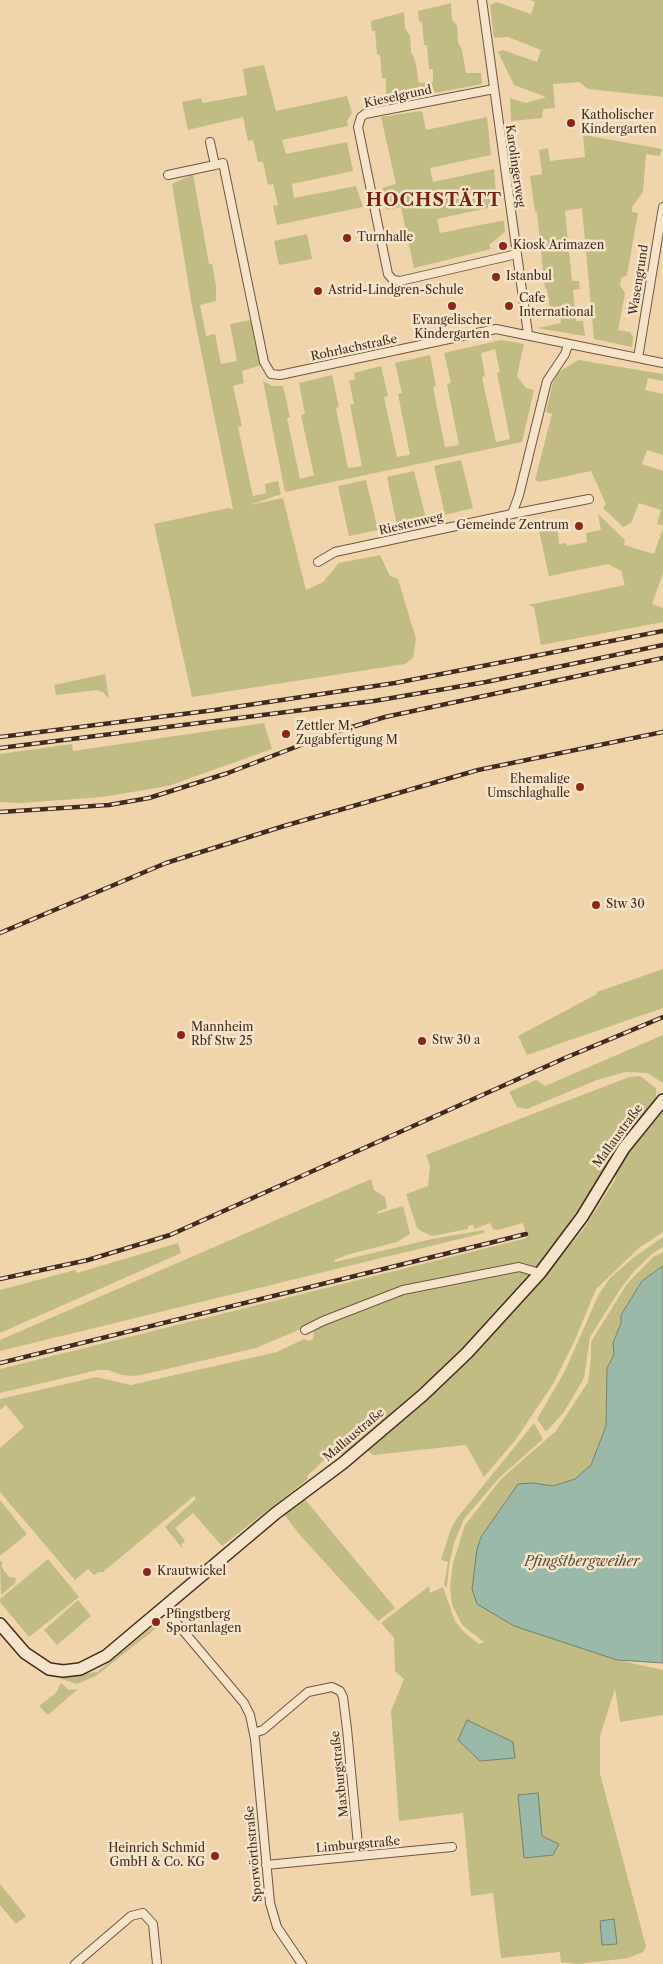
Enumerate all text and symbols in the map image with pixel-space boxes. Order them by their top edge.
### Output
street label: Kieselgrund [363,83,433,111]
place label: Katholischer Kindergarten [581,109,657,137]
marker: Katholischer Kindergarten [565,117,577,129]
street label: Karolingerweg [502,124,528,208]
district label: HOCHSTÄTT [365,190,503,212]
place label: Turnhalle [357,231,413,245]
marker: Turnhalle [341,232,353,244]
place label: Kiosk Arimazen [513,239,604,253]
marker: Kiosk Arimazen [497,240,509,252]
street label: Wasengrund [626,244,652,316]
place label: Istanbul [506,270,552,284]
marker: Istanbul [490,271,502,283]
place label: Astrid-Lindgren-Schule [328,284,464,298]
marker: Astrid-Lindgren-Schule [312,285,324,297]
place label: Cafe International [519,292,594,320]
marker: Evangelischer Kindergarten [446,300,458,312]
marker: Cafe International [503,300,515,312]
place label: Evangelischer Kindergarten [412,314,492,342]
street label: Rohrlachstraße [309,332,399,364]
street label: Riestenweg [378,510,444,538]
place label: Gemeinde Zentrum [456,519,569,533]
marker: Gemeinde Zentrum [573,520,585,532]
place label: Zettler M, Zugabfertigung M [296,720,398,748]
marker: Zettler M, Zugabfertigung M [280,728,292,740]
place label: Ehemalige Umschlaghalle [487,773,570,801]
marker: Ehemalige Umschlaghalle [574,781,586,793]
place label: Stw 30 [606,898,645,912]
marker: Stw 30 [590,899,602,911]
place label: Mannheim Rbf Stw 25 [191,1021,253,1049]
marker: Mannheim Rbf Stw 25 [175,1029,187,1041]
place label: Stw 30 a [432,1034,480,1048]
marker: Stw 30 a [416,1035,428,1047]
street label: Mallaustraße [590,1101,646,1171]
street label: Mallaustraße [321,1405,387,1465]
water label: Pfingstbergweiher [524,1554,640,1570]
place label: Krautwickel [157,1565,226,1579]
marker: Krautwickel [141,1566,153,1578]
place label: Pfingstberg Sportanlagen [166,1608,241,1636]
marker: Pfingstberg Sportanlagen [150,1616,162,1628]
street label: Maxburgstraße [328,1730,352,1818]
street label: Sporwörthstraße [243,1805,265,1903]
street label: Limburgstraße [315,1834,401,1856]
place label: Heinrich Schmid GmbH & Co. KG [108,1842,205,1870]
marker: Heinrich Schmid GmbH & Co. KG [209,1850,221,1862]

